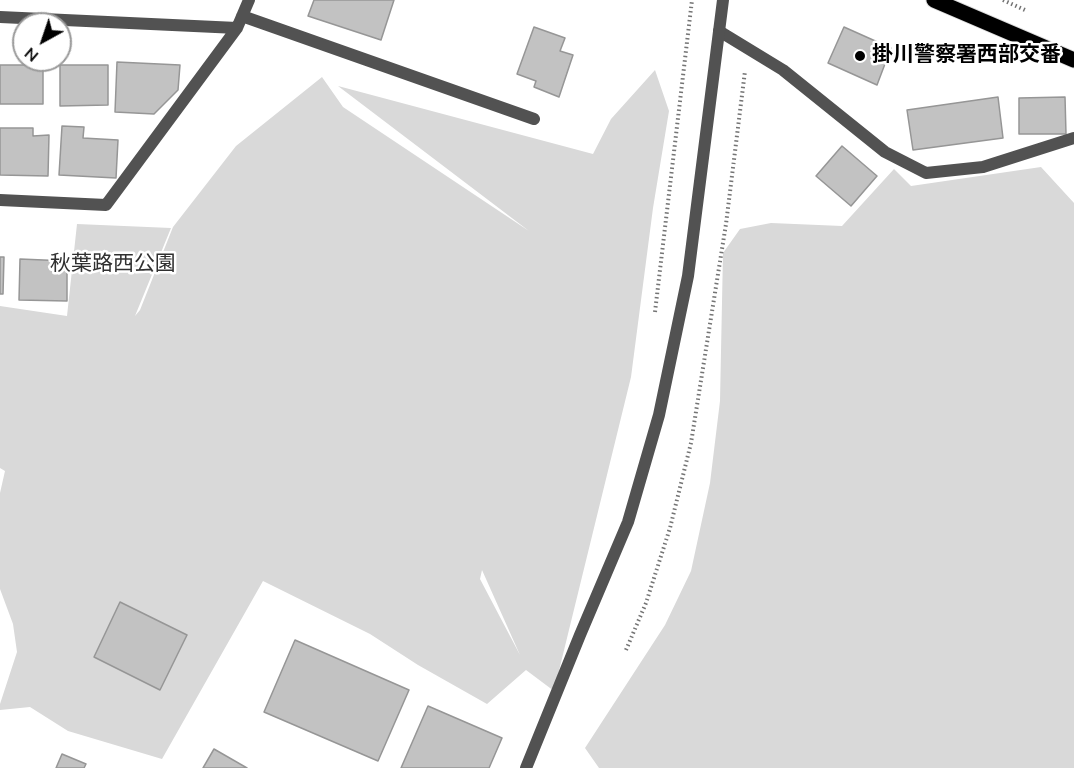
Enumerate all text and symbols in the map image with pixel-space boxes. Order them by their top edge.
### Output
north arrow [12,12,72,72]
text: N [20,42,43,67]
place label: 掛川警察署西部交番 [872,43,1061,69]
marker: 掛川警察署西部交番 [853,49,867,63]
park label: 秋葉路西公園 [50,252,176,278]

